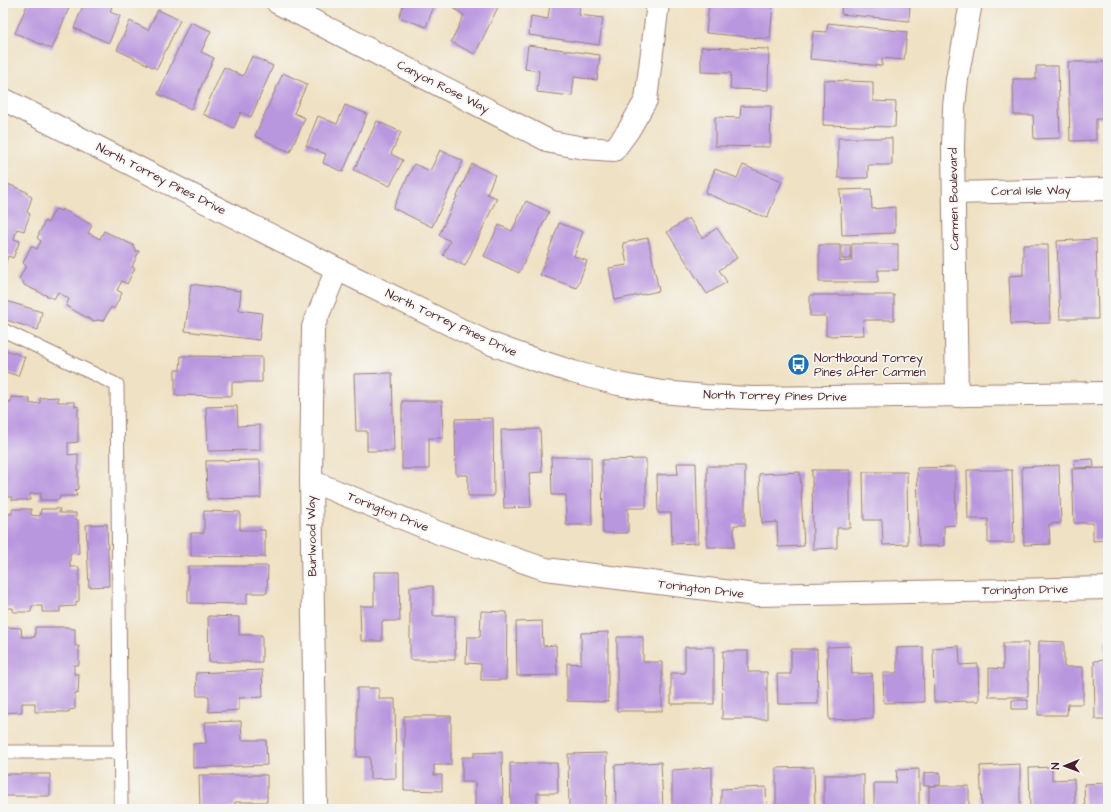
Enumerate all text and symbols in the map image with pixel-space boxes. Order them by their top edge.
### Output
street label: Canyon Rose Way [394,56,492,119]
street label: North Torrey Pines Drive [93,139,229,220]
street label: Carmen Boulevard [945,148,963,250]
street label: Coral Isle Way [991,182,1071,201]
street label: North Torrey Pines Drive [382,285,520,362]
place label: Northbound Torrey Pines after Carmen [814,350,926,381]
bus stop icon: Northbound Torrey Pines after Carmen [785,352,811,378]
street label: North Torrey Pines Drive [703,386,847,407]
street label: Torington Drive [344,488,432,537]
street label: Burlwood Way [303,495,322,577]
street label: Torington Drive [657,575,745,604]
street label: Torington Drive [982,581,1069,600]
north arrow [1045,746,1085,786]
text: N [1048,762,1063,770]

